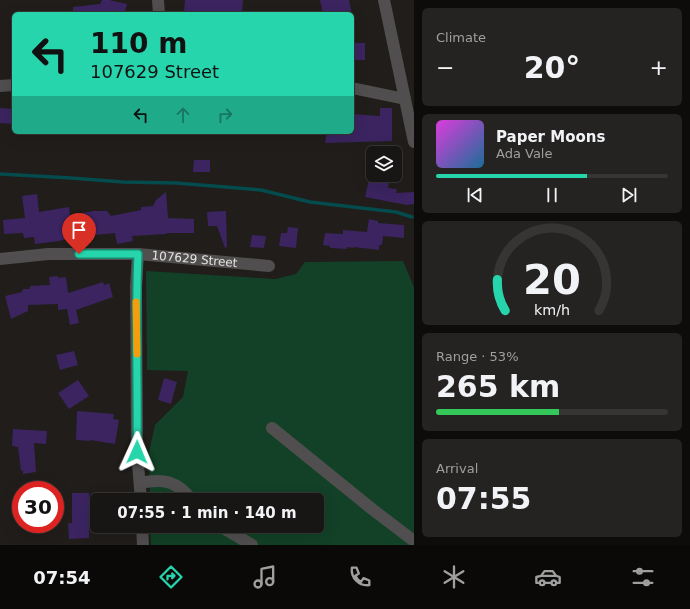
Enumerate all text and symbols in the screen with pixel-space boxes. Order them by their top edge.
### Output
text: 110 m [90,27,187,60]
icon: left [24,28,76,80]
text: Climate [436,30,486,45]
text: 20° [524,50,580,85]
text: − [436,55,454,80]
text: + [650,55,668,80]
text: 107629 Street [90,61,219,82]
icon: left [130,104,152,126]
icon: ahead [172,104,194,126]
icon: right [214,104,236,126]
text: Paper Moons [496,128,605,146]
map controls [366,146,402,182]
button: layers [366,146,402,182]
text: Ada Vale [496,146,552,161]
icon: previous [464,184,486,206]
icon: pause [541,184,563,206]
icon: next [618,184,640,206]
pin [62,213,96,254]
icon: arrive [68,219,90,241]
street label: 107629 Street [151,248,238,270]
text: 20 [523,254,581,303]
text: km/h [534,301,570,317]
text: Range · 53% [436,349,519,364]
text: 265 km [436,369,560,404]
position arrow [116,431,158,473]
text: Arrival [436,461,478,476]
speed limit sign: 30 [12,481,64,533]
text: 07:55 [436,481,532,516]
text: 07:55 · 1 min · 140 m [117,504,297,522]
icon: directions [157,563,185,591]
icon: music [251,563,279,591]
icon: phone [346,563,374,591]
icon: climate [440,563,468,591]
icon: car [534,563,562,591]
icon: filters [629,563,657,591]
text: 07:54 [33,567,90,588]

